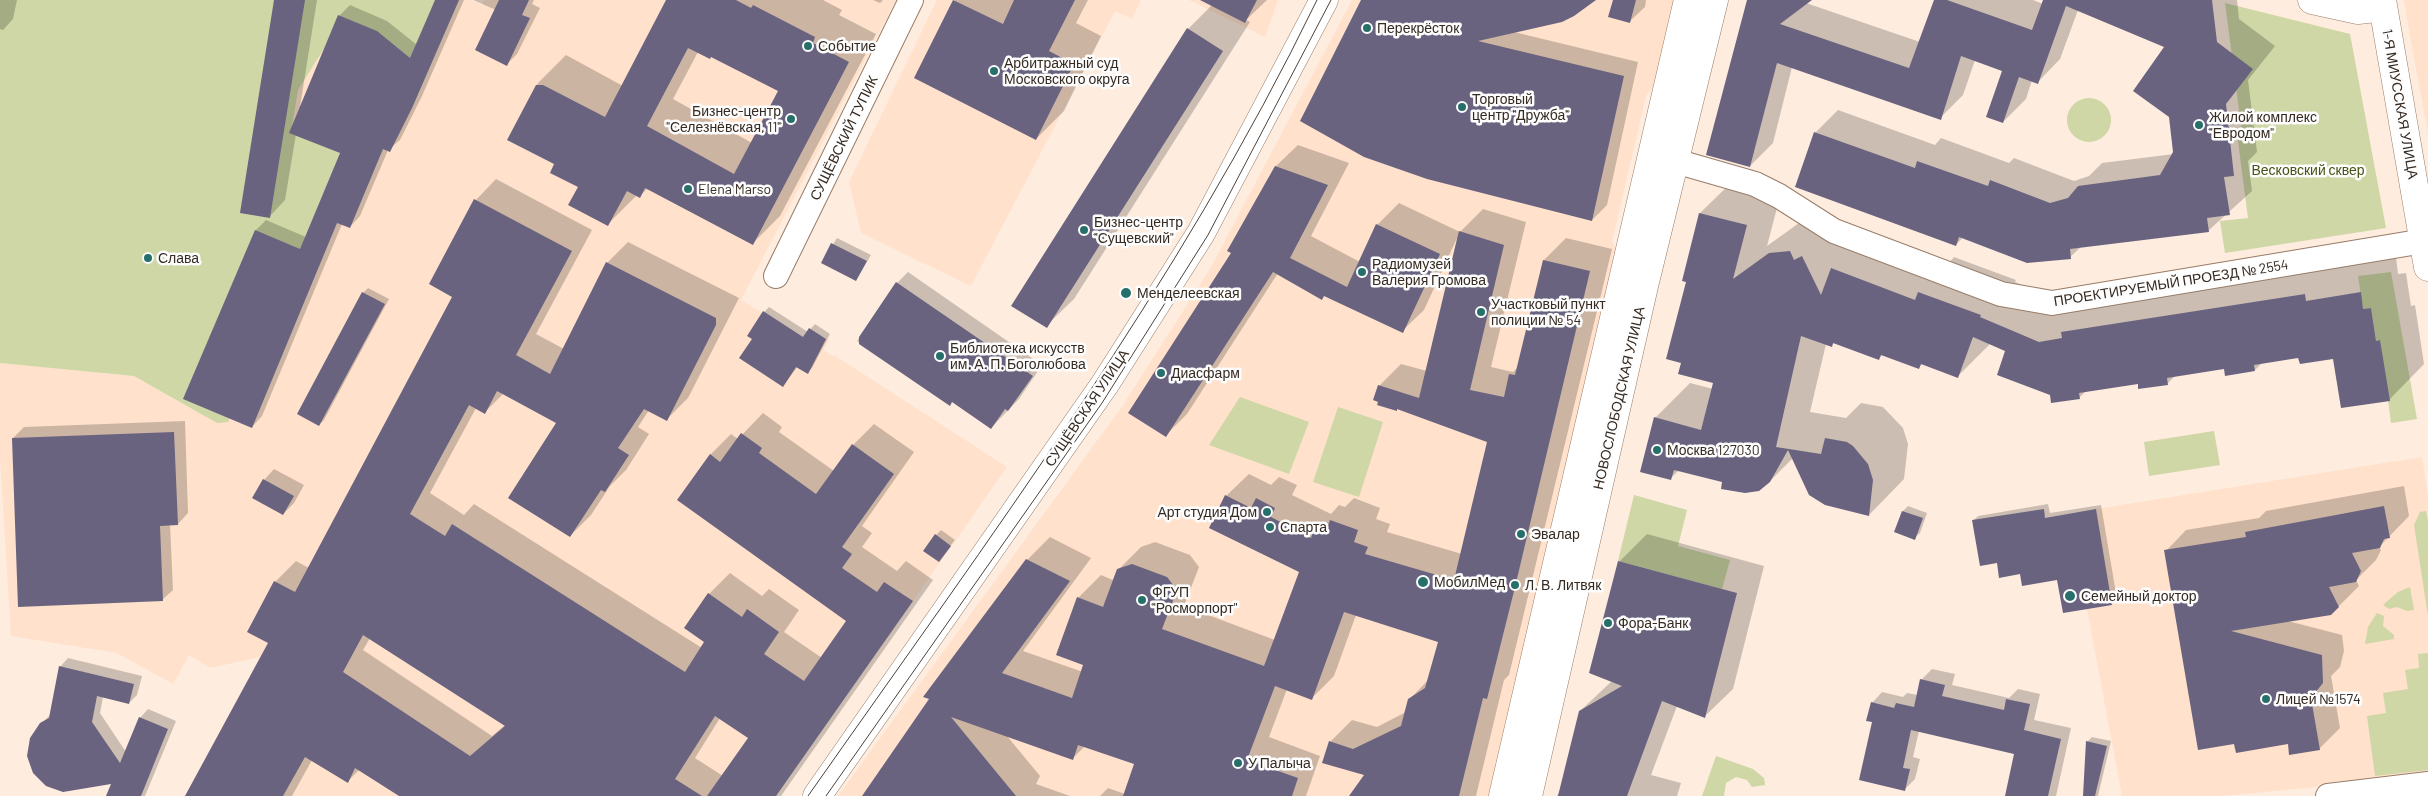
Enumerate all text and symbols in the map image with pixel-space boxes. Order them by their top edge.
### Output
place label: Перекрёсток [1377,20,1459,36]
marker: Перекрёсток [1361,22,1373,34]
street label: 1-Я МИУССКАЯ УЛИЦА [2379,28,2421,180]
place label: Событие [818,38,876,54]
marker: Событие [802,40,814,52]
place label: Арбитражный суд Московского округа [1004,55,1130,88]
marker: Арбитражный суд Московского округа [988,65,1000,77]
street label: СУЩЁВСКИЙ ТУПИК [806,73,882,203]
place label: Торговый центр "Дружба" [1472,91,1569,124]
marker: Торговый центр "Дружба" [1456,101,1468,113]
place label: Бизнес-центр "Селезнёвская, 11" [666,103,781,136]
place label: Жилой комплекс "Евродом" [2209,109,2317,142]
marker: Бизнес-центр "Селезнёвская, 11" [785,113,797,125]
marker: Жилой комплекс "Евродом" [2193,119,2205,131]
park label: Весковский сквер [2251,162,2365,178]
place label: Elena Marso [698,181,771,197]
marker: Elena Marso [682,183,694,195]
place label: Бизнес-центр "Сущевский" [1094,214,1183,246]
marker: Бизнес-центр "Сущевский" [1078,224,1090,236]
place label: Слава [158,250,199,266]
marker: Слава [142,252,154,264]
place label: Радиомузей Валерия Громова [1372,256,1486,288]
street label: ПРОЕКТИРУЕМЫЙ ПРОЕЗД № 2554 [2052,256,2290,310]
marker: Радиомузей Валерия Громова [1356,266,1368,278]
place label: Менделеевская [1137,285,1240,301]
marker: Менделеевская [1119,286,1133,300]
place label: Участковый пункт полиции № 54 [1491,296,1606,328]
street label: НОВОСЛОБОДСКАЯ УЛИЦА [1590,305,1648,491]
marker: Участковый пункт полиции № 54 [1475,306,1487,318]
place label: Библиотека искусств им. А. П. Боголюбова [950,340,1086,372]
street label: СУЩЁВСКАЯ УЛИЦА [1042,346,1132,470]
marker: Библиотека искусств им. А. П. Боголюбова [934,350,946,362]
place label: Диасфарм [1171,365,1240,381]
marker: Диасфарм [1155,367,1167,379]
place label: Москва 127030 [1667,442,1760,458]
marker: Москва 127030 [1651,444,1663,456]
place label: Арт студия Дом [1157,504,1257,520]
marker: Арт студия Дом [1261,506,1273,518]
place label: Спарта [1280,519,1327,535]
marker: Спарта [1264,521,1276,533]
place label: Эвалар [1531,526,1580,542]
marker: Эвалар [1515,528,1527,540]
place label: МобилМед [1434,574,1505,590]
marker: МобилМед [1416,575,1430,589]
place label: Л. В. Литвяк [1525,577,1601,593]
marker: Л. В. Литвяк [1509,579,1521,591]
place label: ФГУП "Росморпорт" [1152,584,1237,616]
place label: Семейный доктор [2081,588,2197,604]
marker: Семейный доктор [2063,589,2077,603]
marker: ФГУП "Росморпорт" [1136,594,1148,606]
place label: Фора-Банк [1618,615,1688,631]
marker: Фора-Банк [1602,617,1614,629]
place label: Лицей №1574 [2276,691,2361,707]
marker: Лицей №1574 [2260,693,2272,705]
place label: У Палыча [1248,755,1311,771]
marker: У Палыча [1232,757,1244,769]

